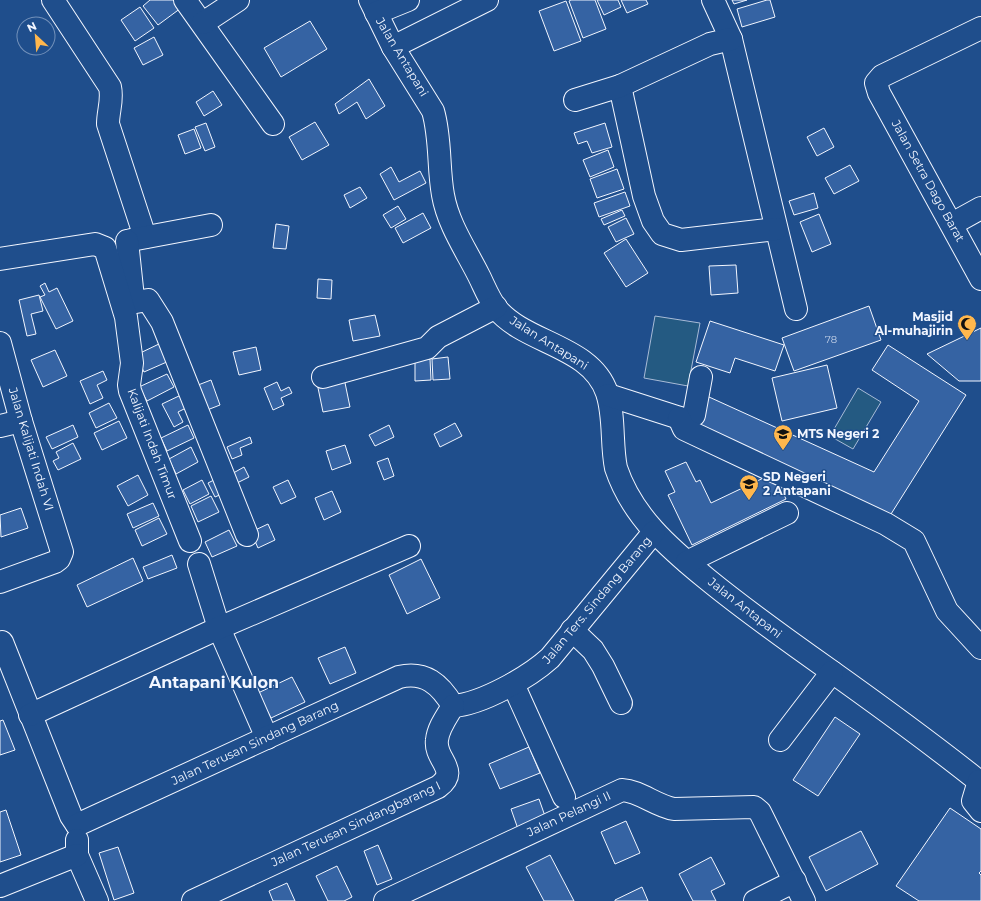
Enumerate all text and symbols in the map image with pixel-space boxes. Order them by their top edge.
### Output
street label: Jalan Antapani [372,14,432,99]
north arrow [16,16,56,56]
text: N [25,19,39,35]
street label: Jalan Setra Dago Barat [888,116,968,244]
place label: Masjid Al-muhajirin [874,309,953,338]
street label: Jalan Antapani [506,312,591,373]
mosque icon: Masjid Al-muhajirin [956,313,978,341]
house number: 78 [825,333,837,346]
street label: Jalan Kalijati Indah VI [5,384,57,512]
street label: Kalijati Indah Timur [124,386,181,502]
school or university icon: MTS Negeri 2 [772,423,794,451]
place label: MTS Negeri 2 [797,426,879,441]
place label: SD Negeri 2 Antapani [763,469,831,498]
school or university icon: SD Negeri 2 Antapani [738,473,760,501]
street label: Jalan Ters. Sindang Barang [538,533,654,667]
street label: Jalan Antapani [705,573,785,641]
district label: Antapani Kulon [148,673,279,692]
street label: Jalan Terusan Sindang Barang [168,697,341,788]
street label: Jalan Terusan Sindangbarang I [268,778,443,870]
street label: Jalan Pelangi II [524,788,613,840]

